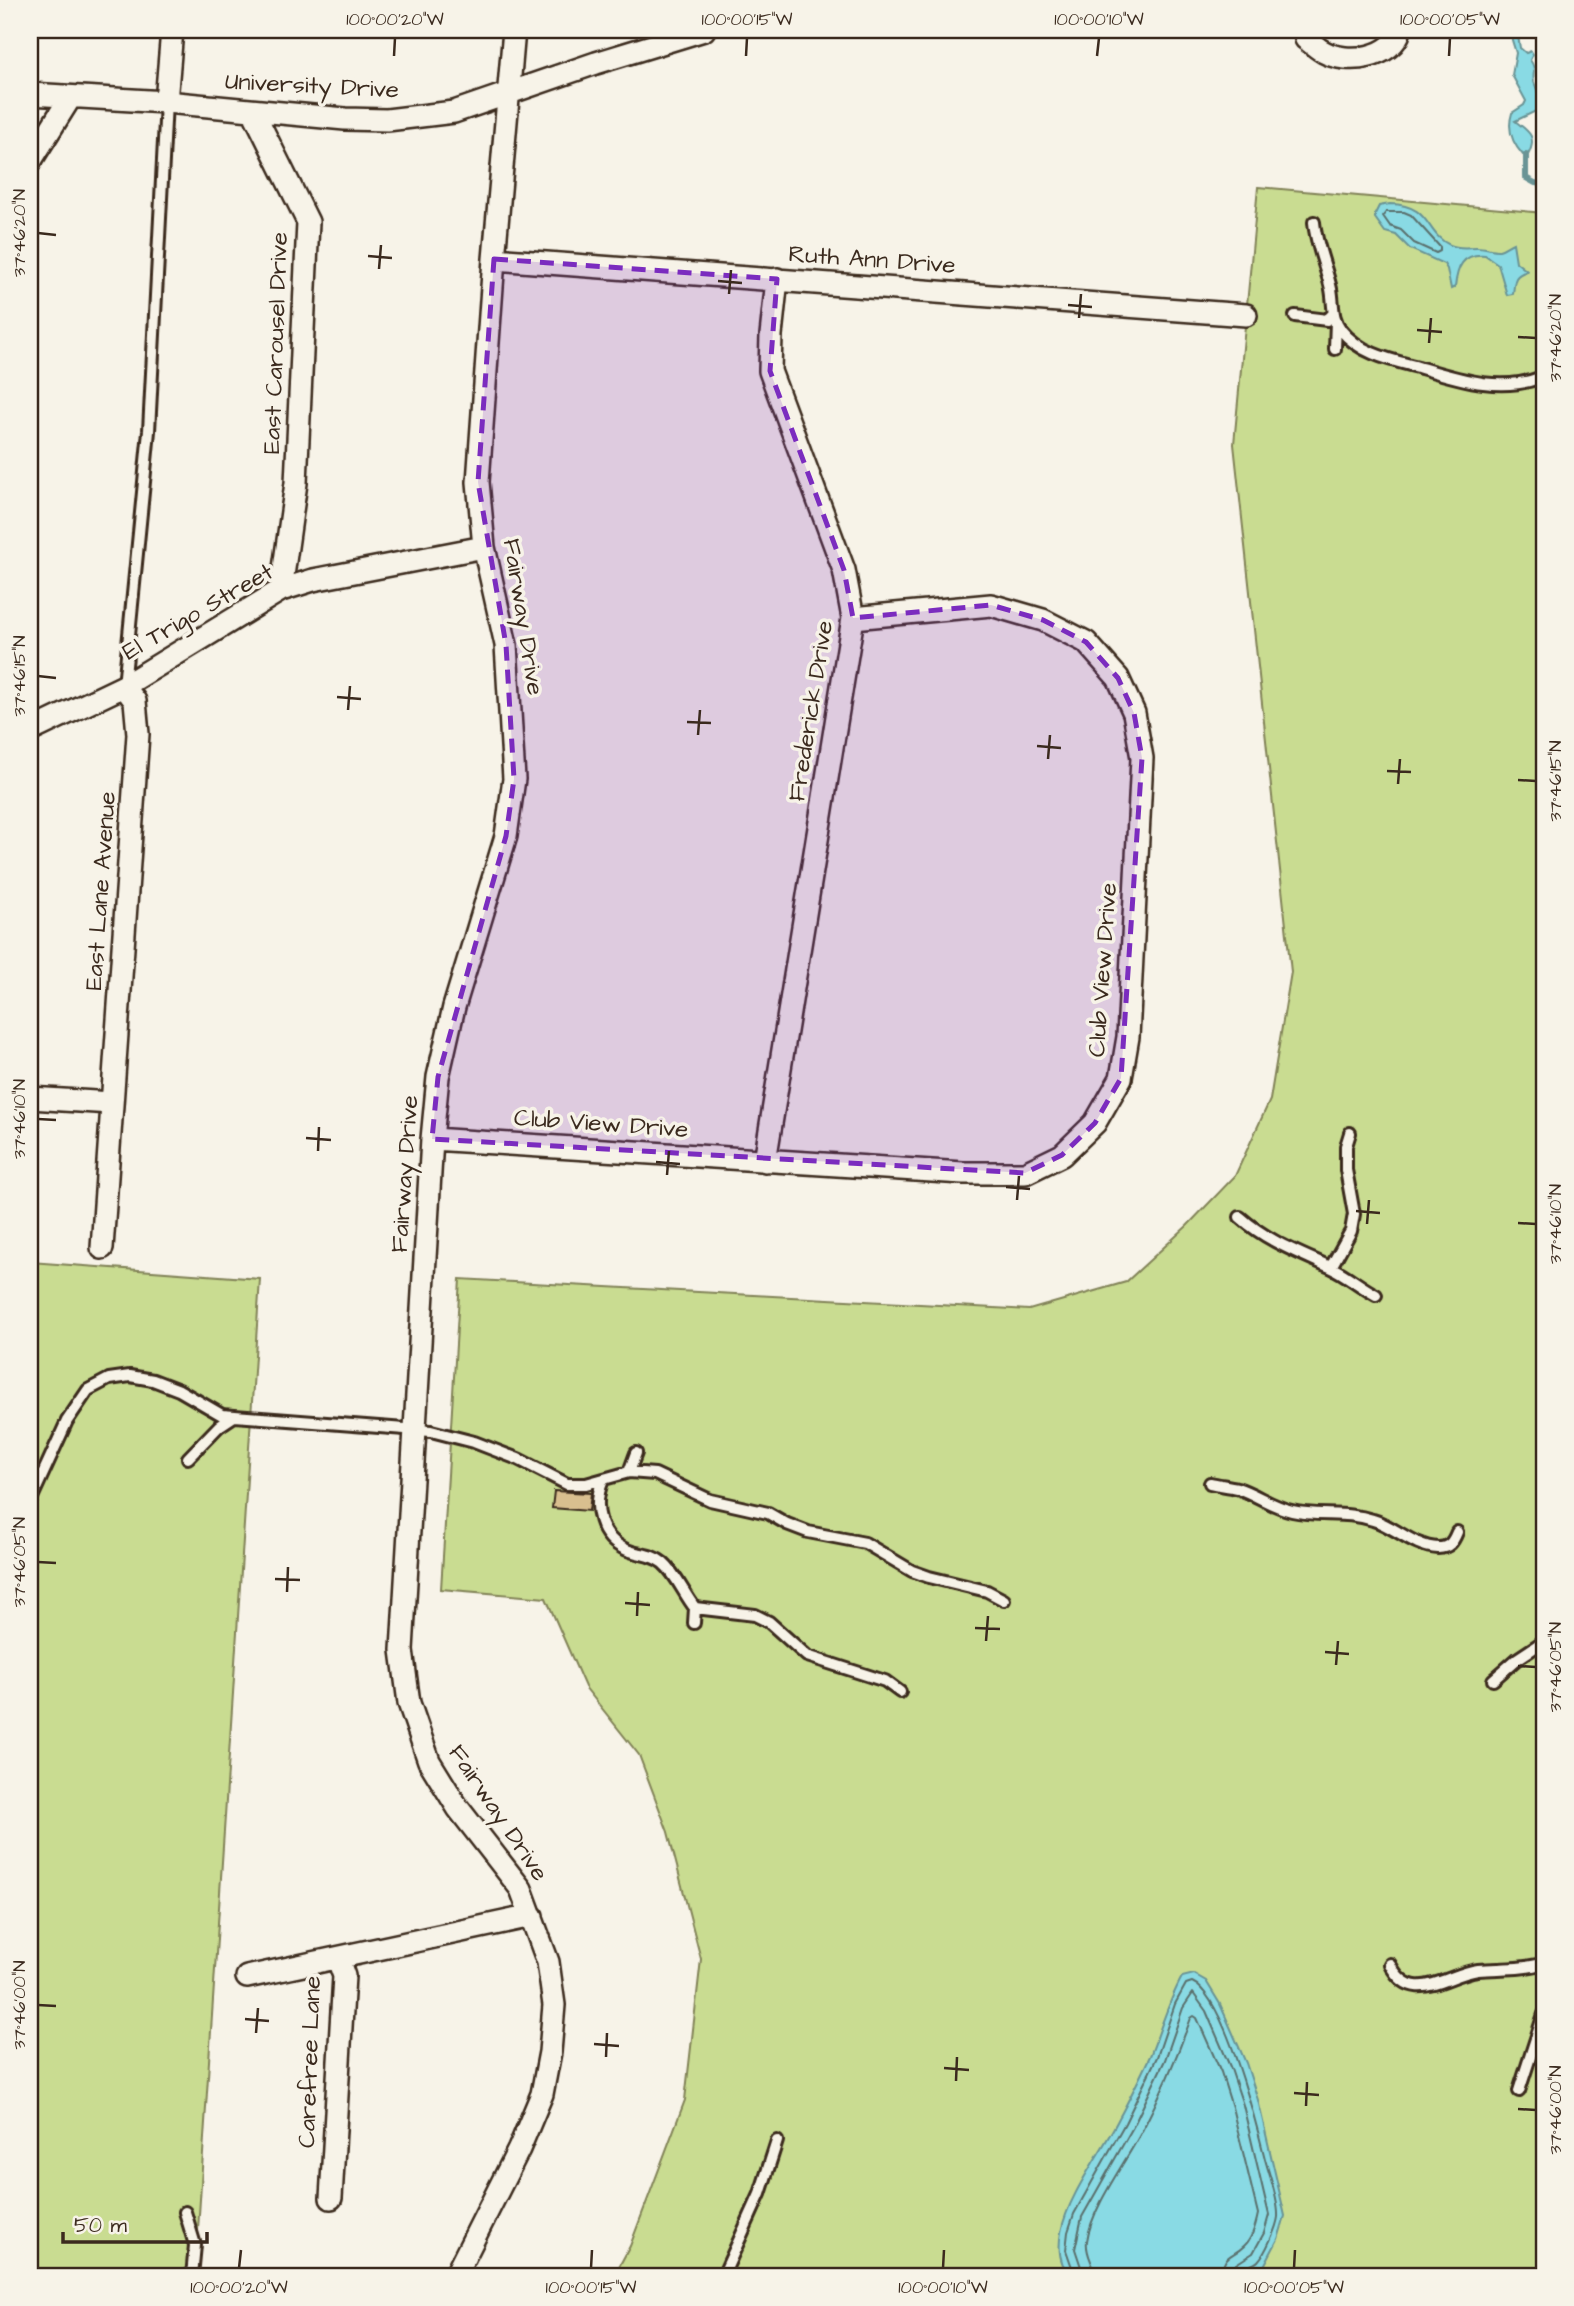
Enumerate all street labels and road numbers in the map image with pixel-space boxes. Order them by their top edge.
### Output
street label: University Drive [224,64,400,109]
street label: East Carousel Drive [255,231,297,455]
street label: Ruth Ann Drive [787,237,957,283]
street label: Fairway Drive [493,536,552,698]
street label: El Trigo Street [116,555,280,670]
street label: Frederick Drive [780,618,842,804]
street label: East Lane Avenue [77,790,125,992]
street label: Club View Drive [1080,882,1126,1058]
street label: Fairway Drive [383,1094,428,1254]
street label: Club View Drive [513,1101,689,1147]
street label: Fairway Drive [439,1738,556,1889]
street label: Carefree Lane [290,1975,330,2149]

